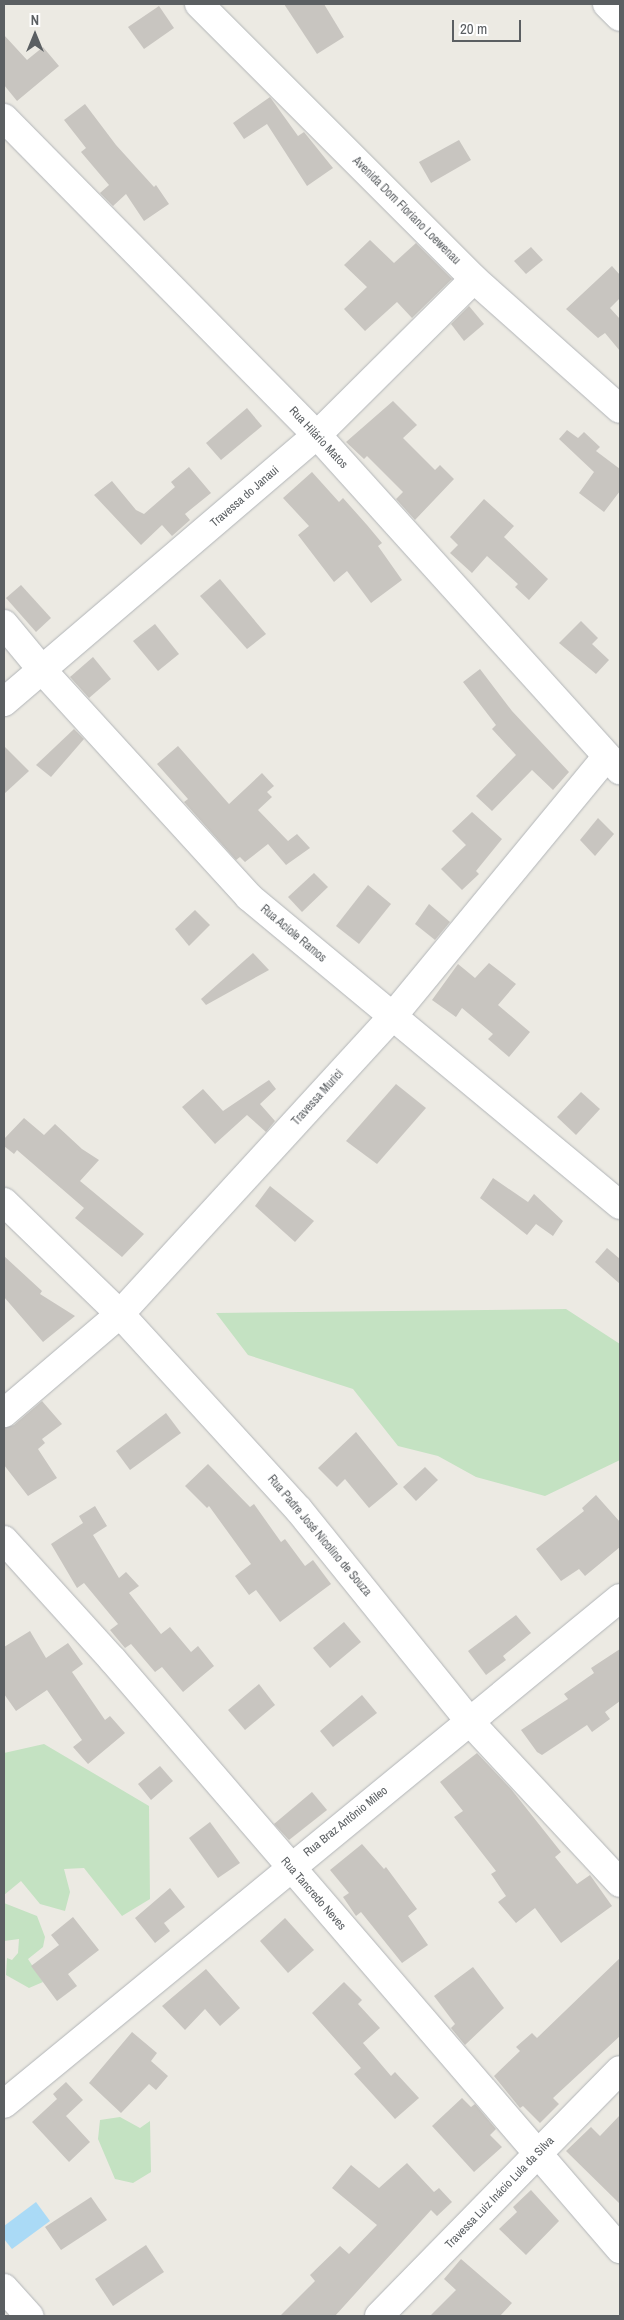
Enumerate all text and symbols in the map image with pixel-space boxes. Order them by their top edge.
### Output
north arrow [10,10,60,60]
scale bar [454,10,523,42]
text: N [31,11,39,29]
text: 20 m [460,18,487,39]
street label: Avenida Dom Floriano Loewenau [349,154,463,268]
street label: Rua Hilário Matos [286,404,350,472]
street label: Travessa do Janaui [208,463,282,531]
street label: Rua Aciole Ramos [257,902,329,966]
street label: Travessa Murici [289,1067,347,1129]
street label: Rua Padre José Nicolino de Souza [264,1472,374,1600]
street label: Rua Braz Antônio Mileo [301,1784,391,1860]
street label: Rua Tancredo Neves [277,1855,349,1933]
street label: Travessa Luiz Inácio Lula da Silva [443,2134,557,2252]

